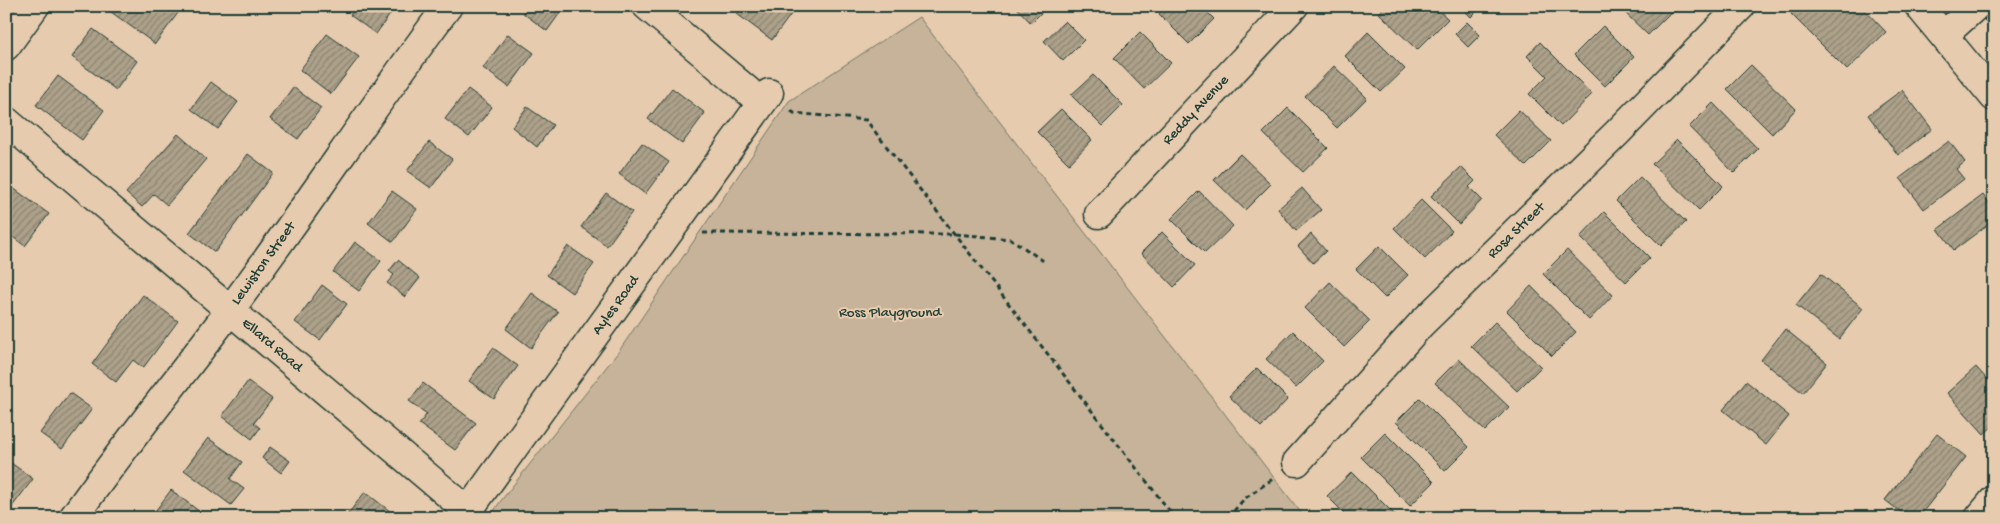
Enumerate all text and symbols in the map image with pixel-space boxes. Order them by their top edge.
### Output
street label: Reddy Avenue [1159,71,1233,149]
street label: Rosa Street [1484,198,1550,263]
street label: Lewiston Street [228,217,301,309]
street label: Ayles Road [589,271,644,339]
park label: Ross Playground [839,304,942,322]
street label: Ellard Road [238,314,307,377]

